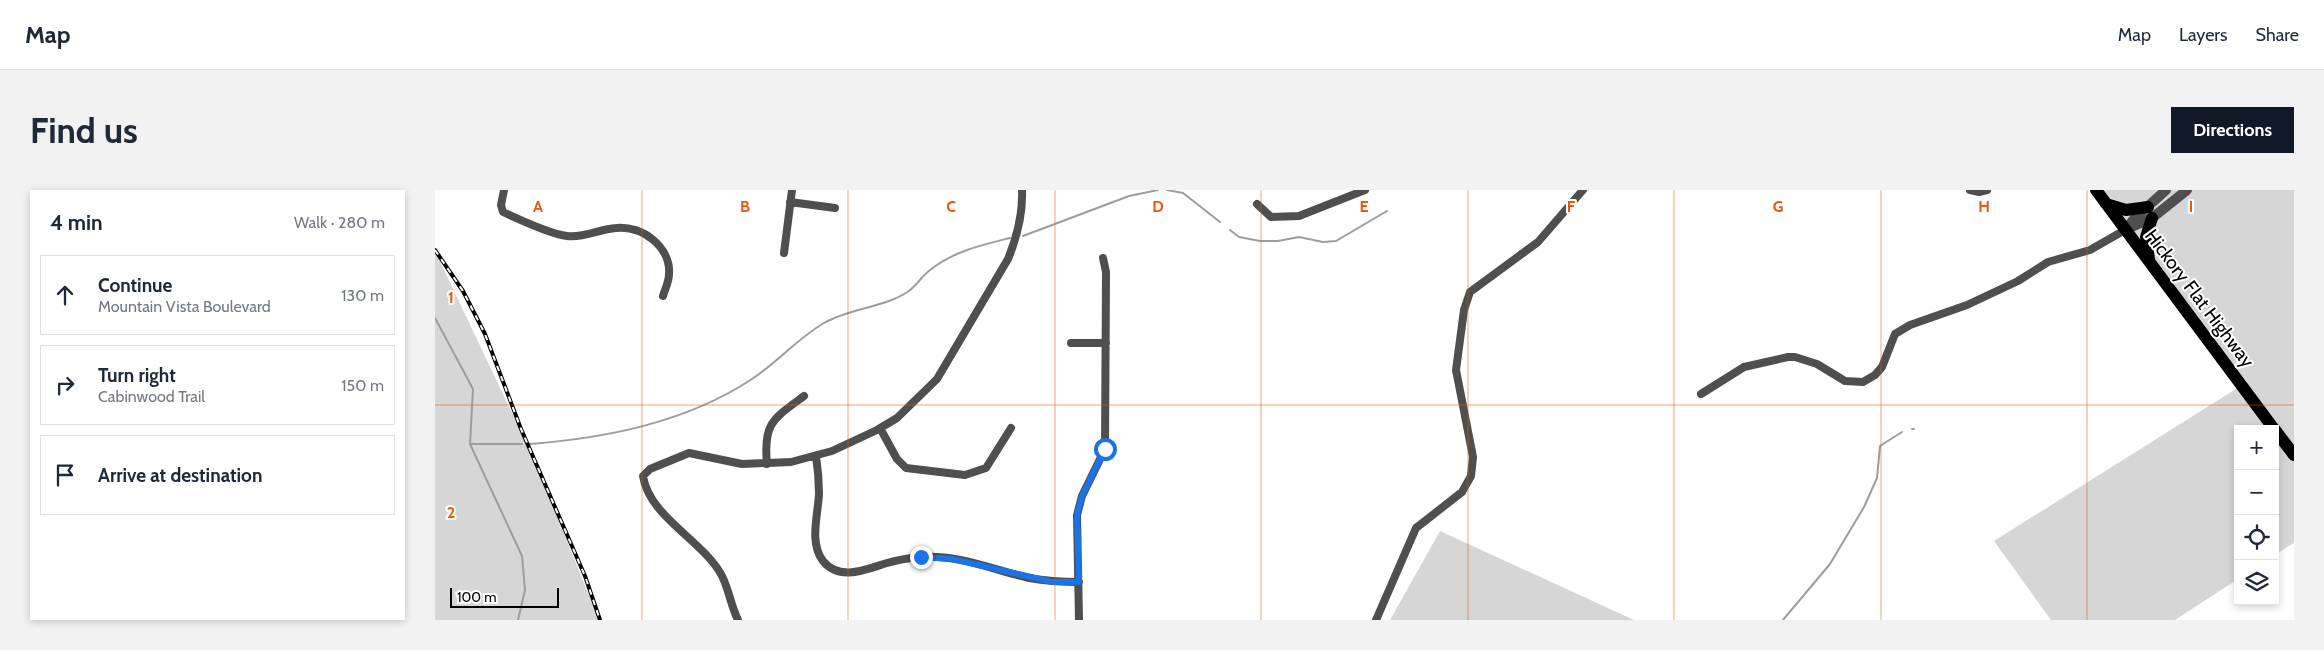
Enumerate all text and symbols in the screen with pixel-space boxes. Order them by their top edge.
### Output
text: Map [25,20,71,49]
text: Map [2118,24,2151,46]
text: Layers [2179,24,2228,46]
text: Share [2256,24,2299,46]
button: Directions [2171,107,2294,153]
text: Find us [30,109,138,152]
text: A [533,197,543,216]
text: B [740,197,750,216]
text: C [946,197,956,216]
text: D [1152,197,1164,216]
text: E [1359,197,1369,216]
text: F [1567,197,1576,216]
text: G [1773,197,1783,216]
text: H [1978,197,1990,216]
text: I [2189,197,2193,216]
text: 4 min [50,210,103,235]
text: Walk · 280 m [294,213,385,232]
street label: Hickory Flat Highway [2140,225,2259,372]
text: Continue [98,274,172,297]
icon: ahead [51,281,79,309]
text: 130 m [341,286,384,305]
text: 1 [448,288,454,307]
text: Mountain Vista Boulevard [98,297,271,316]
text: Turn right [98,364,176,387]
icon: right [51,371,79,399]
text: 150 m [341,376,384,395]
text: Cabinwood Trail [98,387,205,406]
map controls [2234,425,2279,605]
button: + [2234,425,2279,470]
route start [1094,438,1117,461]
icon: arrive [51,461,79,489]
text: Arrive at destination [98,464,262,487]
button: − [2234,470,2279,515]
text: 2 [447,503,455,522]
button: locate [2234,515,2279,560]
route end [910,546,933,569]
button: layers [2234,560,2279,605]
scale bar [450,585,559,608]
text: 100 m [457,588,497,606]

